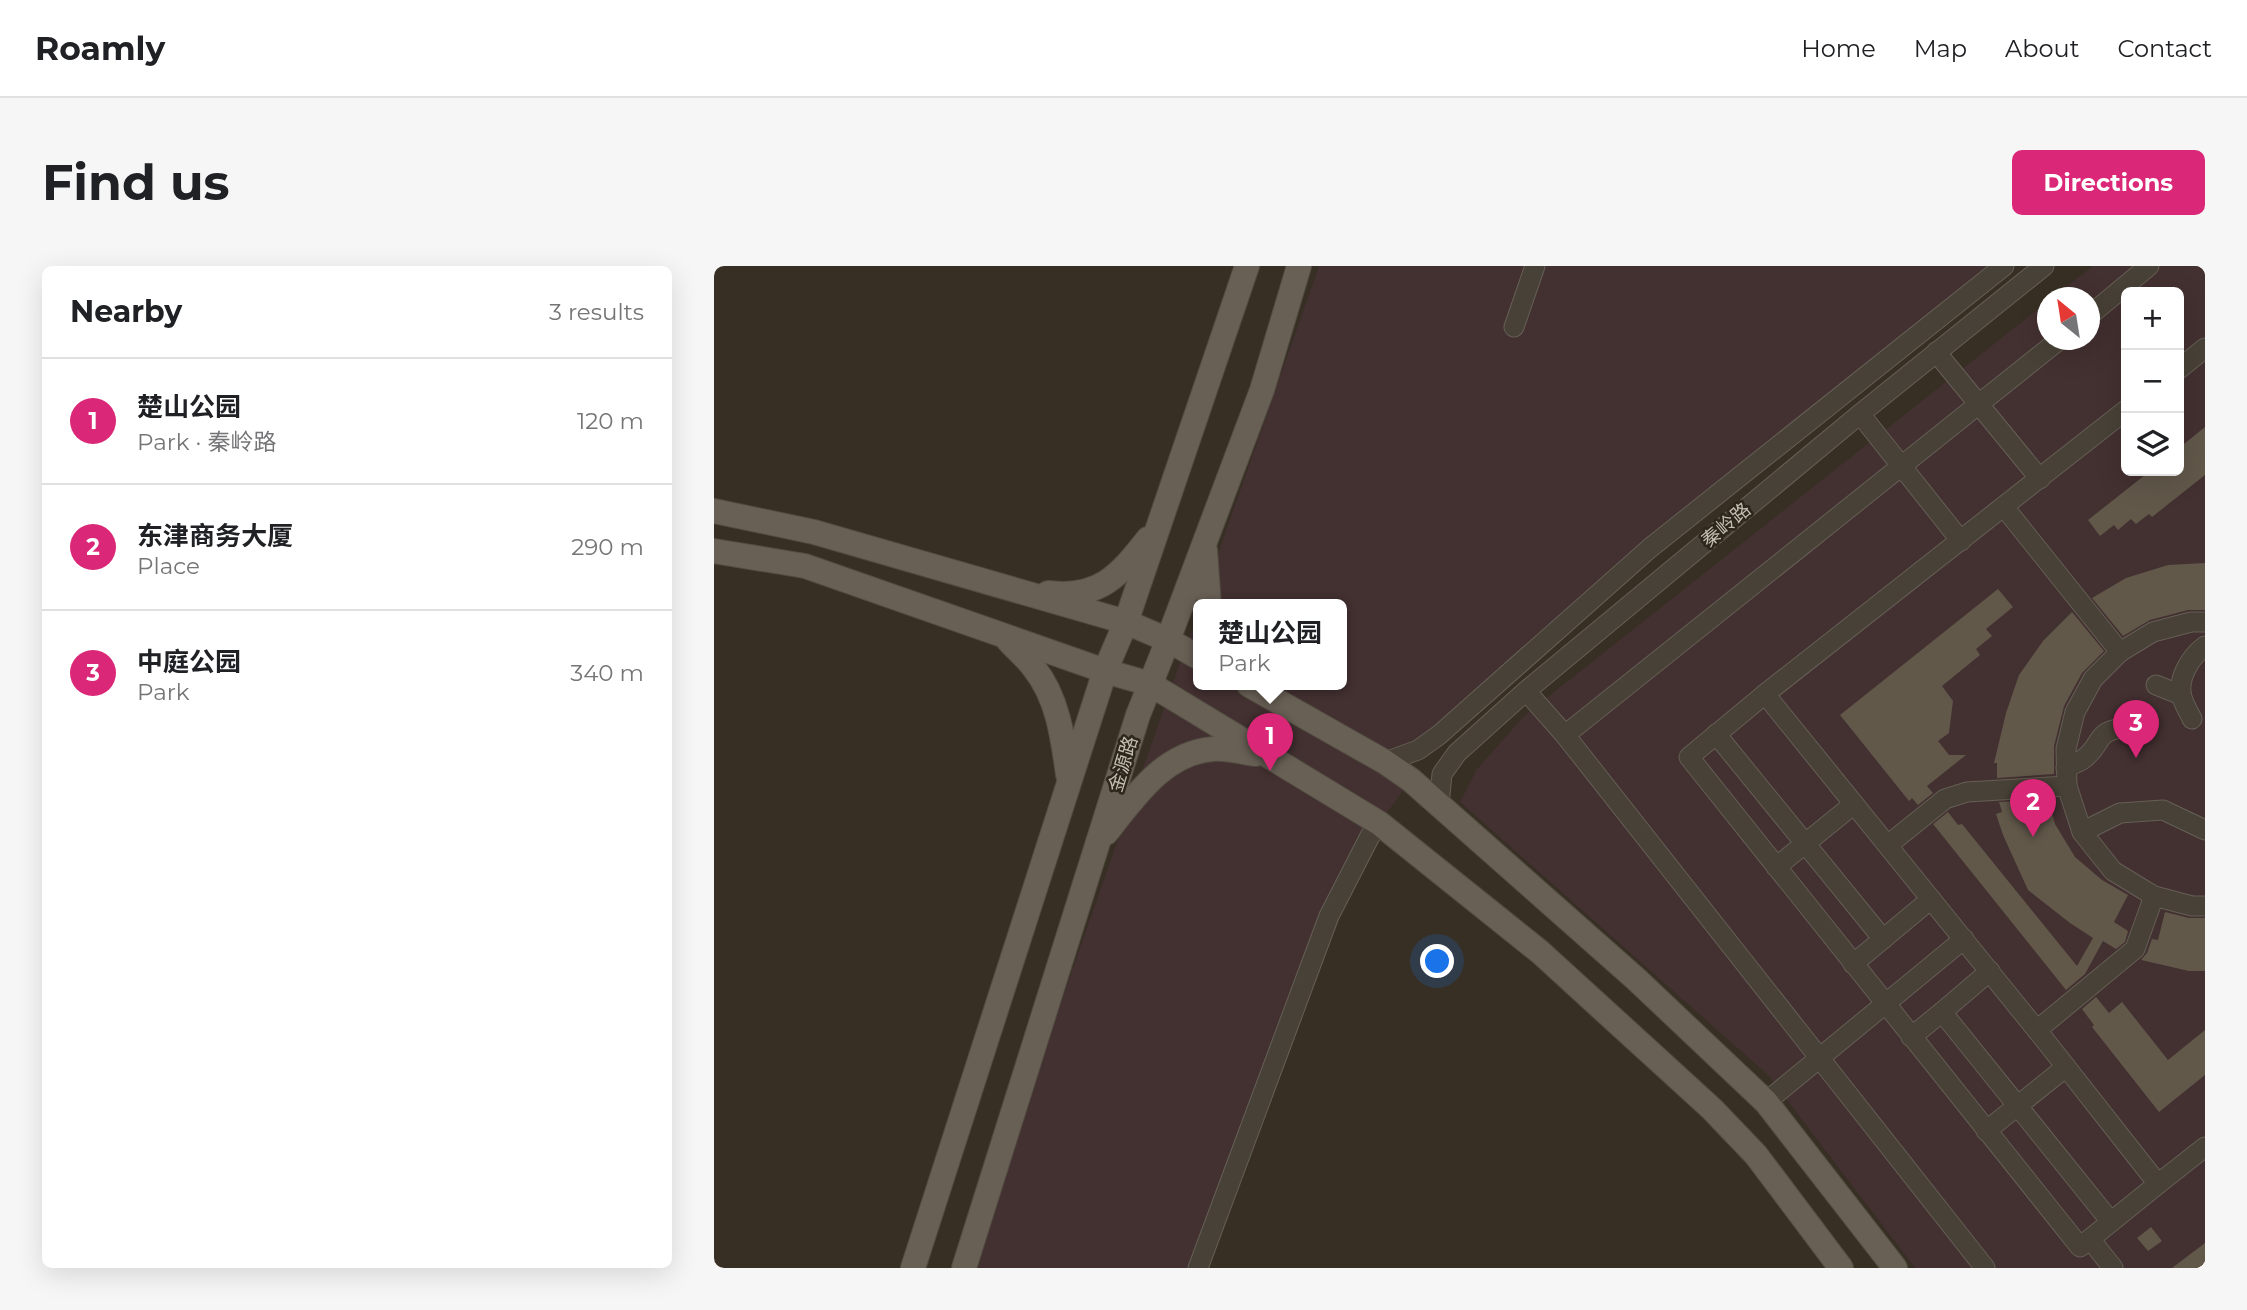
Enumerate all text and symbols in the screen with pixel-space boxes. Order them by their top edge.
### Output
text: Roamly [35,28,165,68]
text: Home [1801,34,1876,63]
text: Map [1914,34,1967,63]
text: About [2005,34,2079,63]
text: Contact [2117,34,2212,63]
button: Directions [2012,150,2205,215]
text: Find us [42,153,230,212]
north arrow [2037,287,2100,350]
map controls [2121,287,2184,476]
button: + [2121,287,2184,350]
text: Nearby [70,293,182,330]
text: 3 results [549,298,644,326]
button: − [2121,350,2184,413]
text: 楚山公园 [137,391,241,423]
text: 1 [88,407,98,435]
text: 120 m [577,407,644,435]
button: layers [2121,413,2184,476]
text: Park · 秦岭路 [137,428,276,456]
street label: 秦岭路 [1697,498,1755,552]
text: 东津商务大厦 [137,520,293,552]
text: 2 [86,533,100,561]
text: 290 m [571,533,644,561]
text: Place [137,552,200,580]
popup [1193,599,1347,690]
text: 楚山公园 [1218,617,1322,649]
text: 中庭公园 [137,646,241,678]
text: Park [1218,649,1271,677]
text: 3 [86,659,100,687]
text: 340 m [570,659,644,687]
text: Park [137,678,190,706]
pin: 3 [2113,700,2159,758]
pin: 1 [1247,713,1293,771]
street label: 金源路 [1104,733,1142,795]
pin: 2 [2010,779,2056,837]
your location [1420,944,1454,978]

